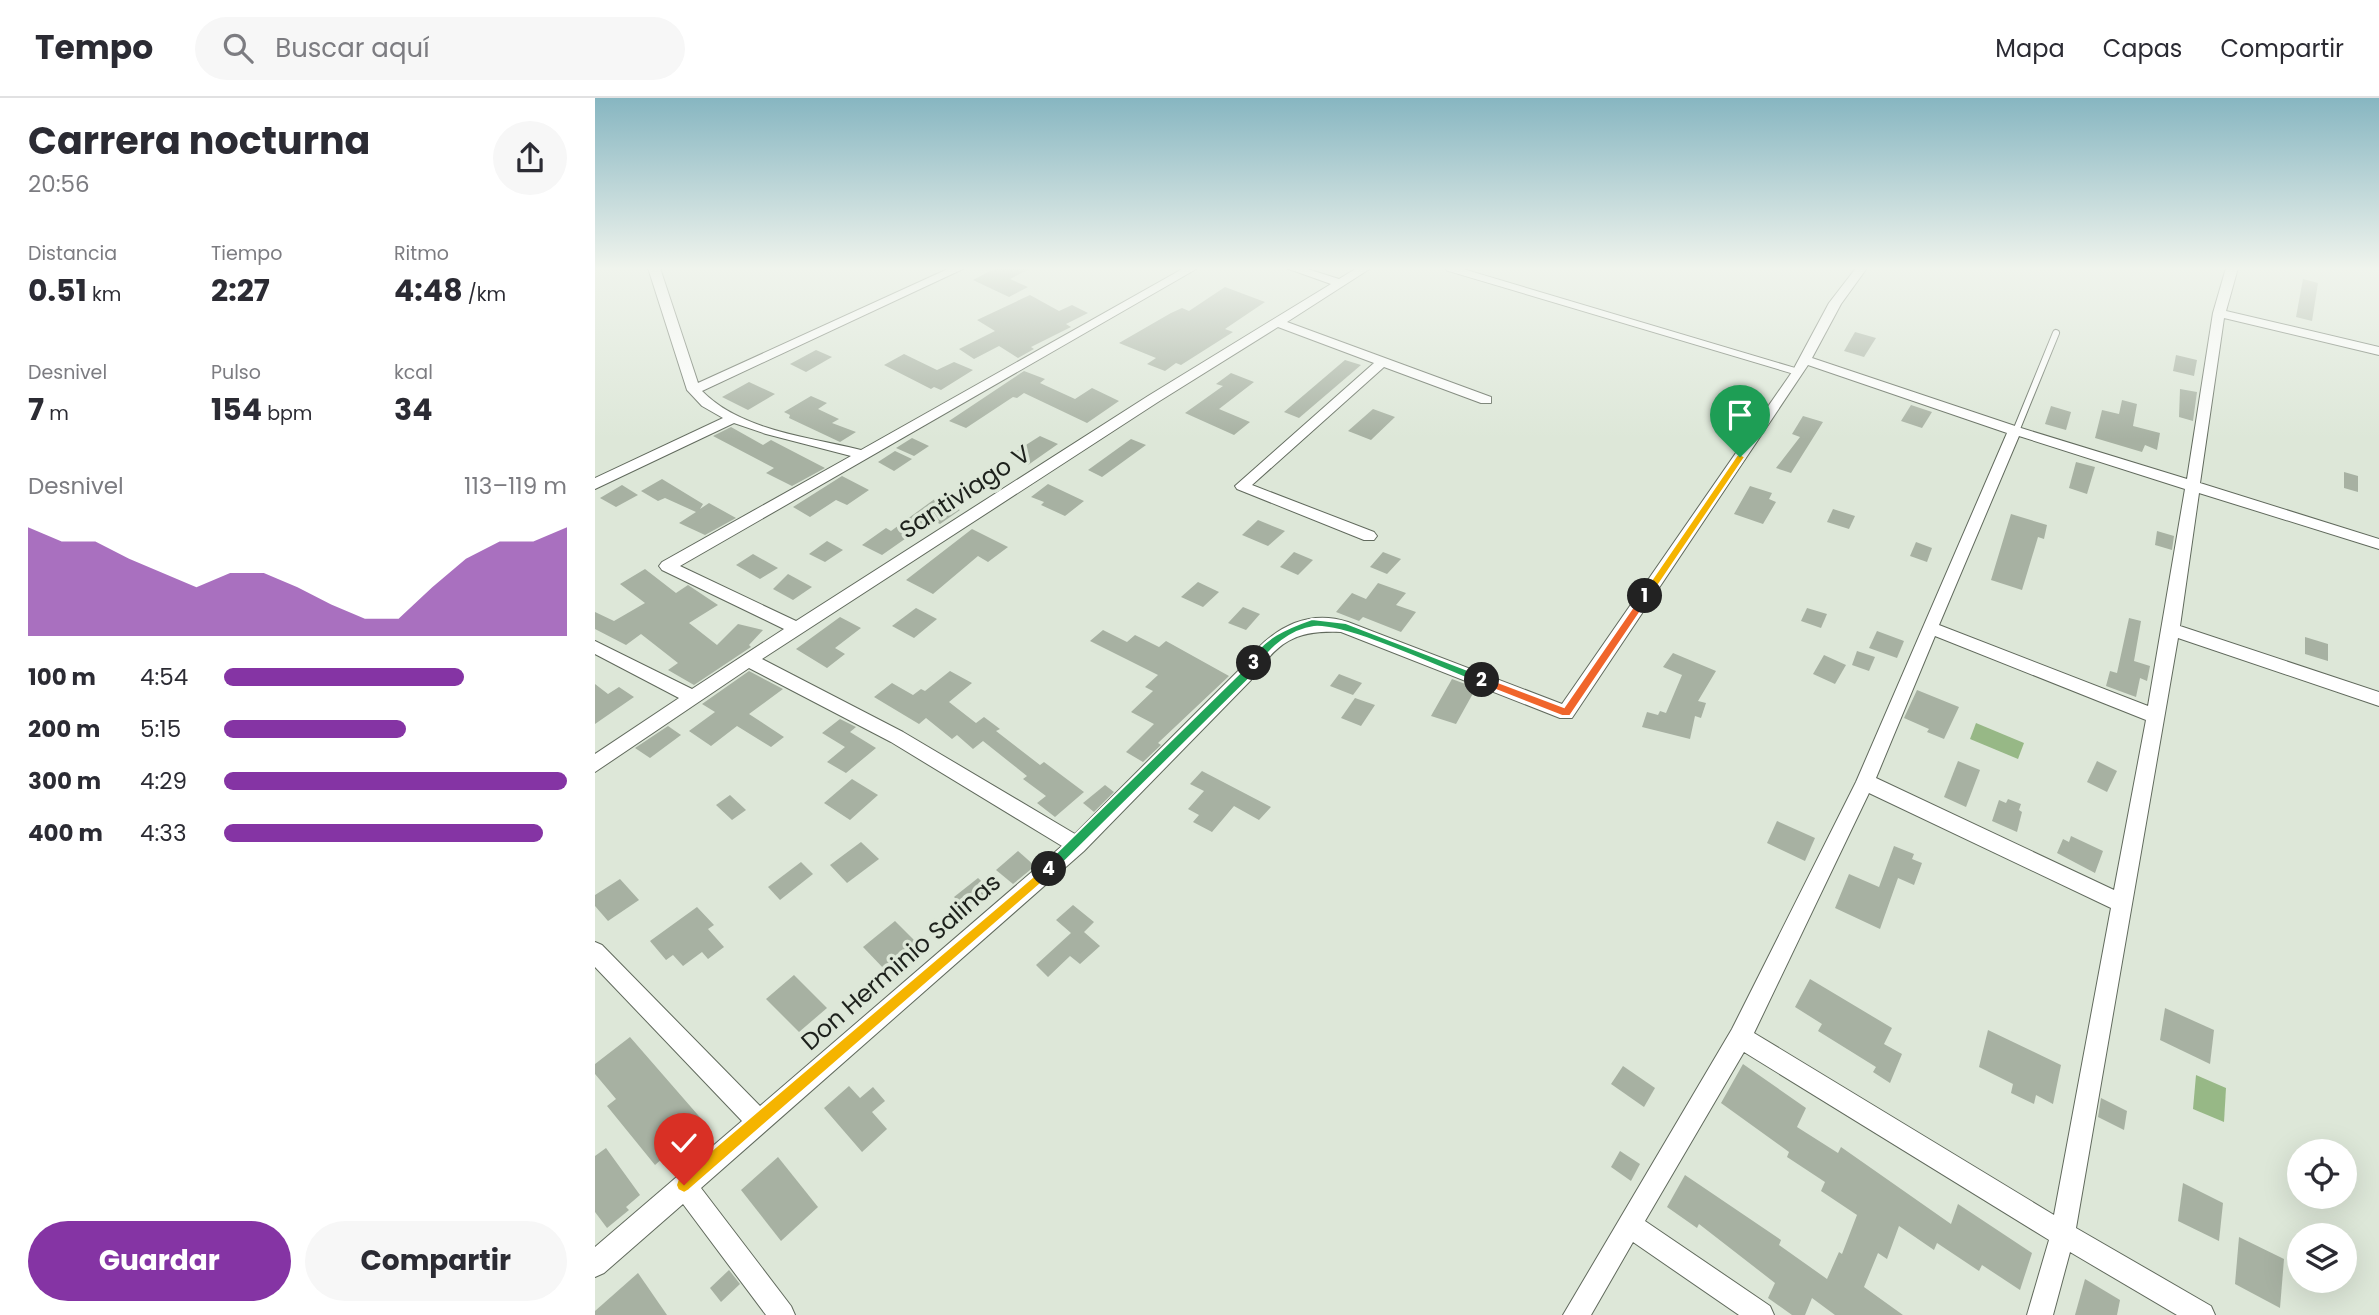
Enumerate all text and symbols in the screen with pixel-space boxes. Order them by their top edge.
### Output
search box [195,17,685,80]
text: Tempo [35,24,153,71]
icon: search [219,29,257,67]
text: Buscar aquí [275,30,430,66]
text: Mapa [1995,32,2065,65]
text: Capas [2103,32,2182,65]
text: Compartir [2220,32,2344,65]
text: Carrera nocturna [28,114,370,167]
button: share [493,121,567,195]
text: 20:56 [28,168,90,200]
text: Distancia [28,240,117,267]
text: Tiempo [211,240,282,267]
text: Ritmo [394,240,449,267]
text: 0.51 [28,269,87,312]
text: 2:27 [211,269,270,312]
text: 4:48 [394,269,463,312]
text: km [87,281,121,308]
text: /km [463,281,506,308]
text: Desnivel [28,359,107,386]
text: Pulso [211,359,261,386]
text: kcal [394,359,433,386]
pin [1710,385,1770,457]
text: 7 [28,388,44,431]
text: 154 [211,388,262,431]
text: 34 [394,388,432,431]
icon: arrive [1721,396,1759,434]
text: m [44,400,69,427]
text: bpm [262,400,312,427]
street label: Santiviago V [893,437,1037,546]
text: Desnivel [28,470,124,502]
text: 113–119 m [464,470,567,502]
pin: 1 [1627,578,1663,614]
text: 1 [1641,582,1648,609]
pin: 3 [1237,646,1271,680]
text: 3 [1248,649,1259,676]
text: 100 m [28,661,96,693]
text: 4:54 [140,661,188,693]
pin: 2 [1465,662,1499,698]
text: 2 [1476,666,1487,693]
text: 200 m [28,713,100,745]
text: 5:15 [140,713,181,745]
text: 300 m [28,765,101,797]
text: 4:29 [140,765,187,797]
text: 400 m [28,817,103,849]
text: 4:33 [140,817,186,849]
pin: 4 [1031,852,1067,886]
text: 4 [1042,855,1055,882]
street label: Don Herminio Salinas [794,866,1008,1058]
pin [654,1113,714,1185]
icon: check [665,1124,703,1162]
map controls [2287,1139,2357,1293]
button: locate [2287,1139,2357,1209]
button: Guardar [28,1221,291,1301]
button: Compartir [305,1221,567,1301]
button: layers [2287,1223,2357,1293]

